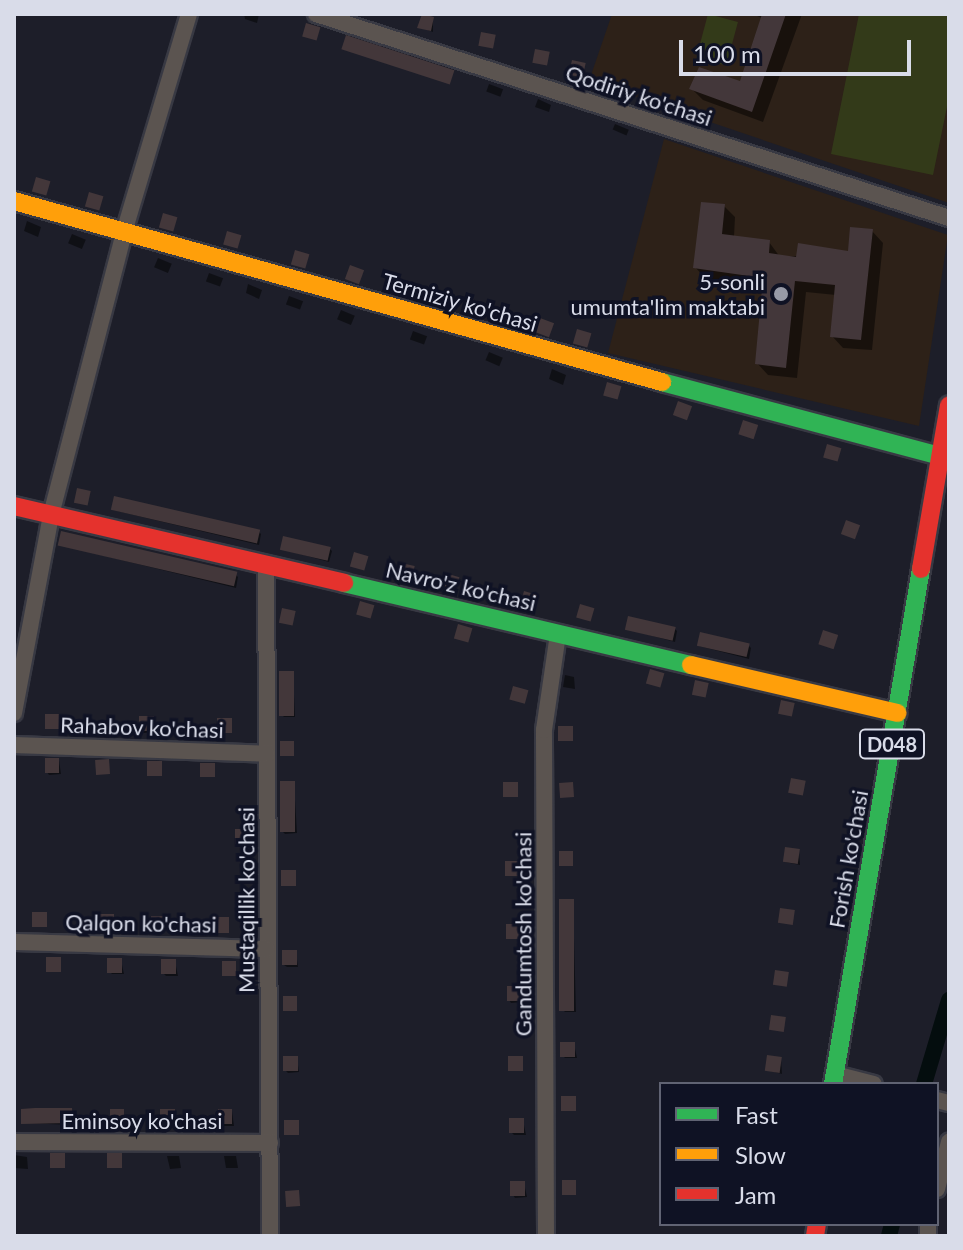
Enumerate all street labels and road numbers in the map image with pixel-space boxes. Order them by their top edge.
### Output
street label: Qodiriy ko'chasi [562,59,716,131]
street label: Termiziy ko'chasi [379,267,541,337]
street label: Navro'z ko'chasi [383,556,539,616]
street label: Rahabov ko'chasi [59,711,225,743]
road number: D048 [858,728,926,760]
street label: Forish ko'chasi [823,788,873,930]
street label: Mustaqillik ko'chasi [233,807,259,993]
street label: Gandumtosh ko'chasi [510,832,536,1036]
street label: Qalqon ko'chasi [65,908,217,938]
street label: Eminsoy ko'chasi [61,1108,223,1134]

